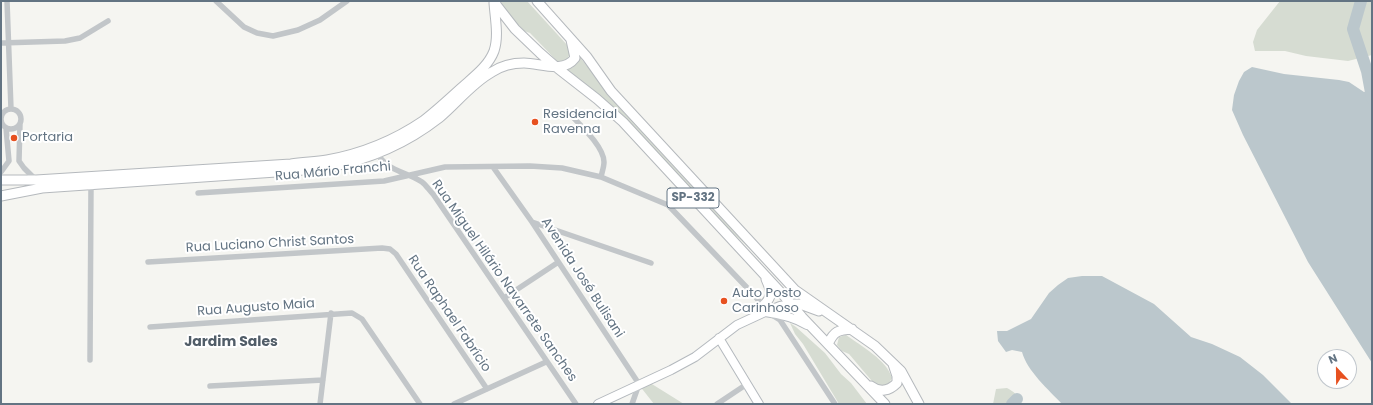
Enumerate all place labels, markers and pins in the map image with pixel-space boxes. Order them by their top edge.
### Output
place label: Residencial Ravenna [543,107,617,138]
marker: Residencial Ravenna [530,117,540,127]
place label: Portaria [22,130,73,146]
marker: Portaria [9,133,19,143]
place label: Auto Posto Carinhoso [732,286,801,317]
marker: Auto Posto Carinhoso [719,296,729,306]

